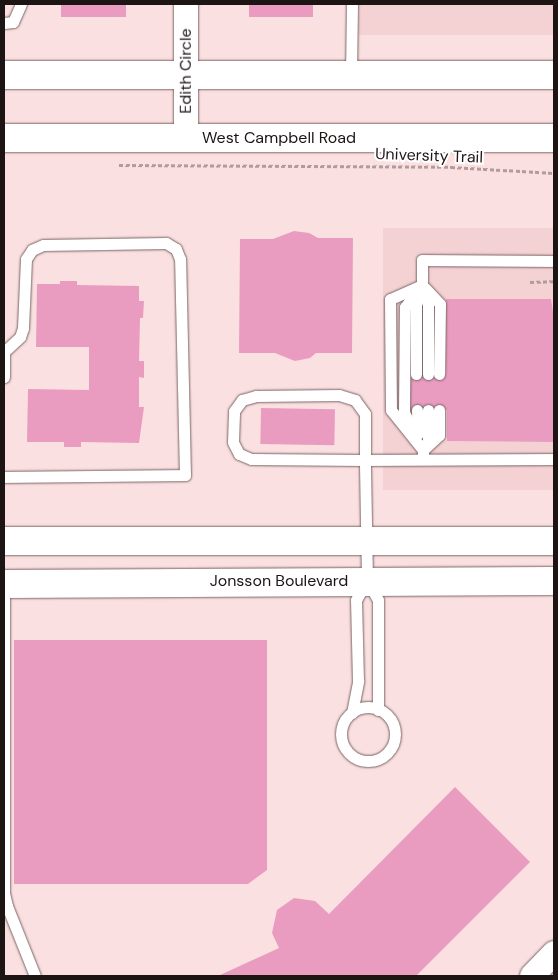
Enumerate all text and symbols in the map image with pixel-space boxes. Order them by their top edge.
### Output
street label: Edith Circle [176,28,196,114]
street label: West Campbell Road [202,128,356,148]
street label: University Trail [375,145,483,167]
street label: Jonsson Boulevard [210,571,348,591]

